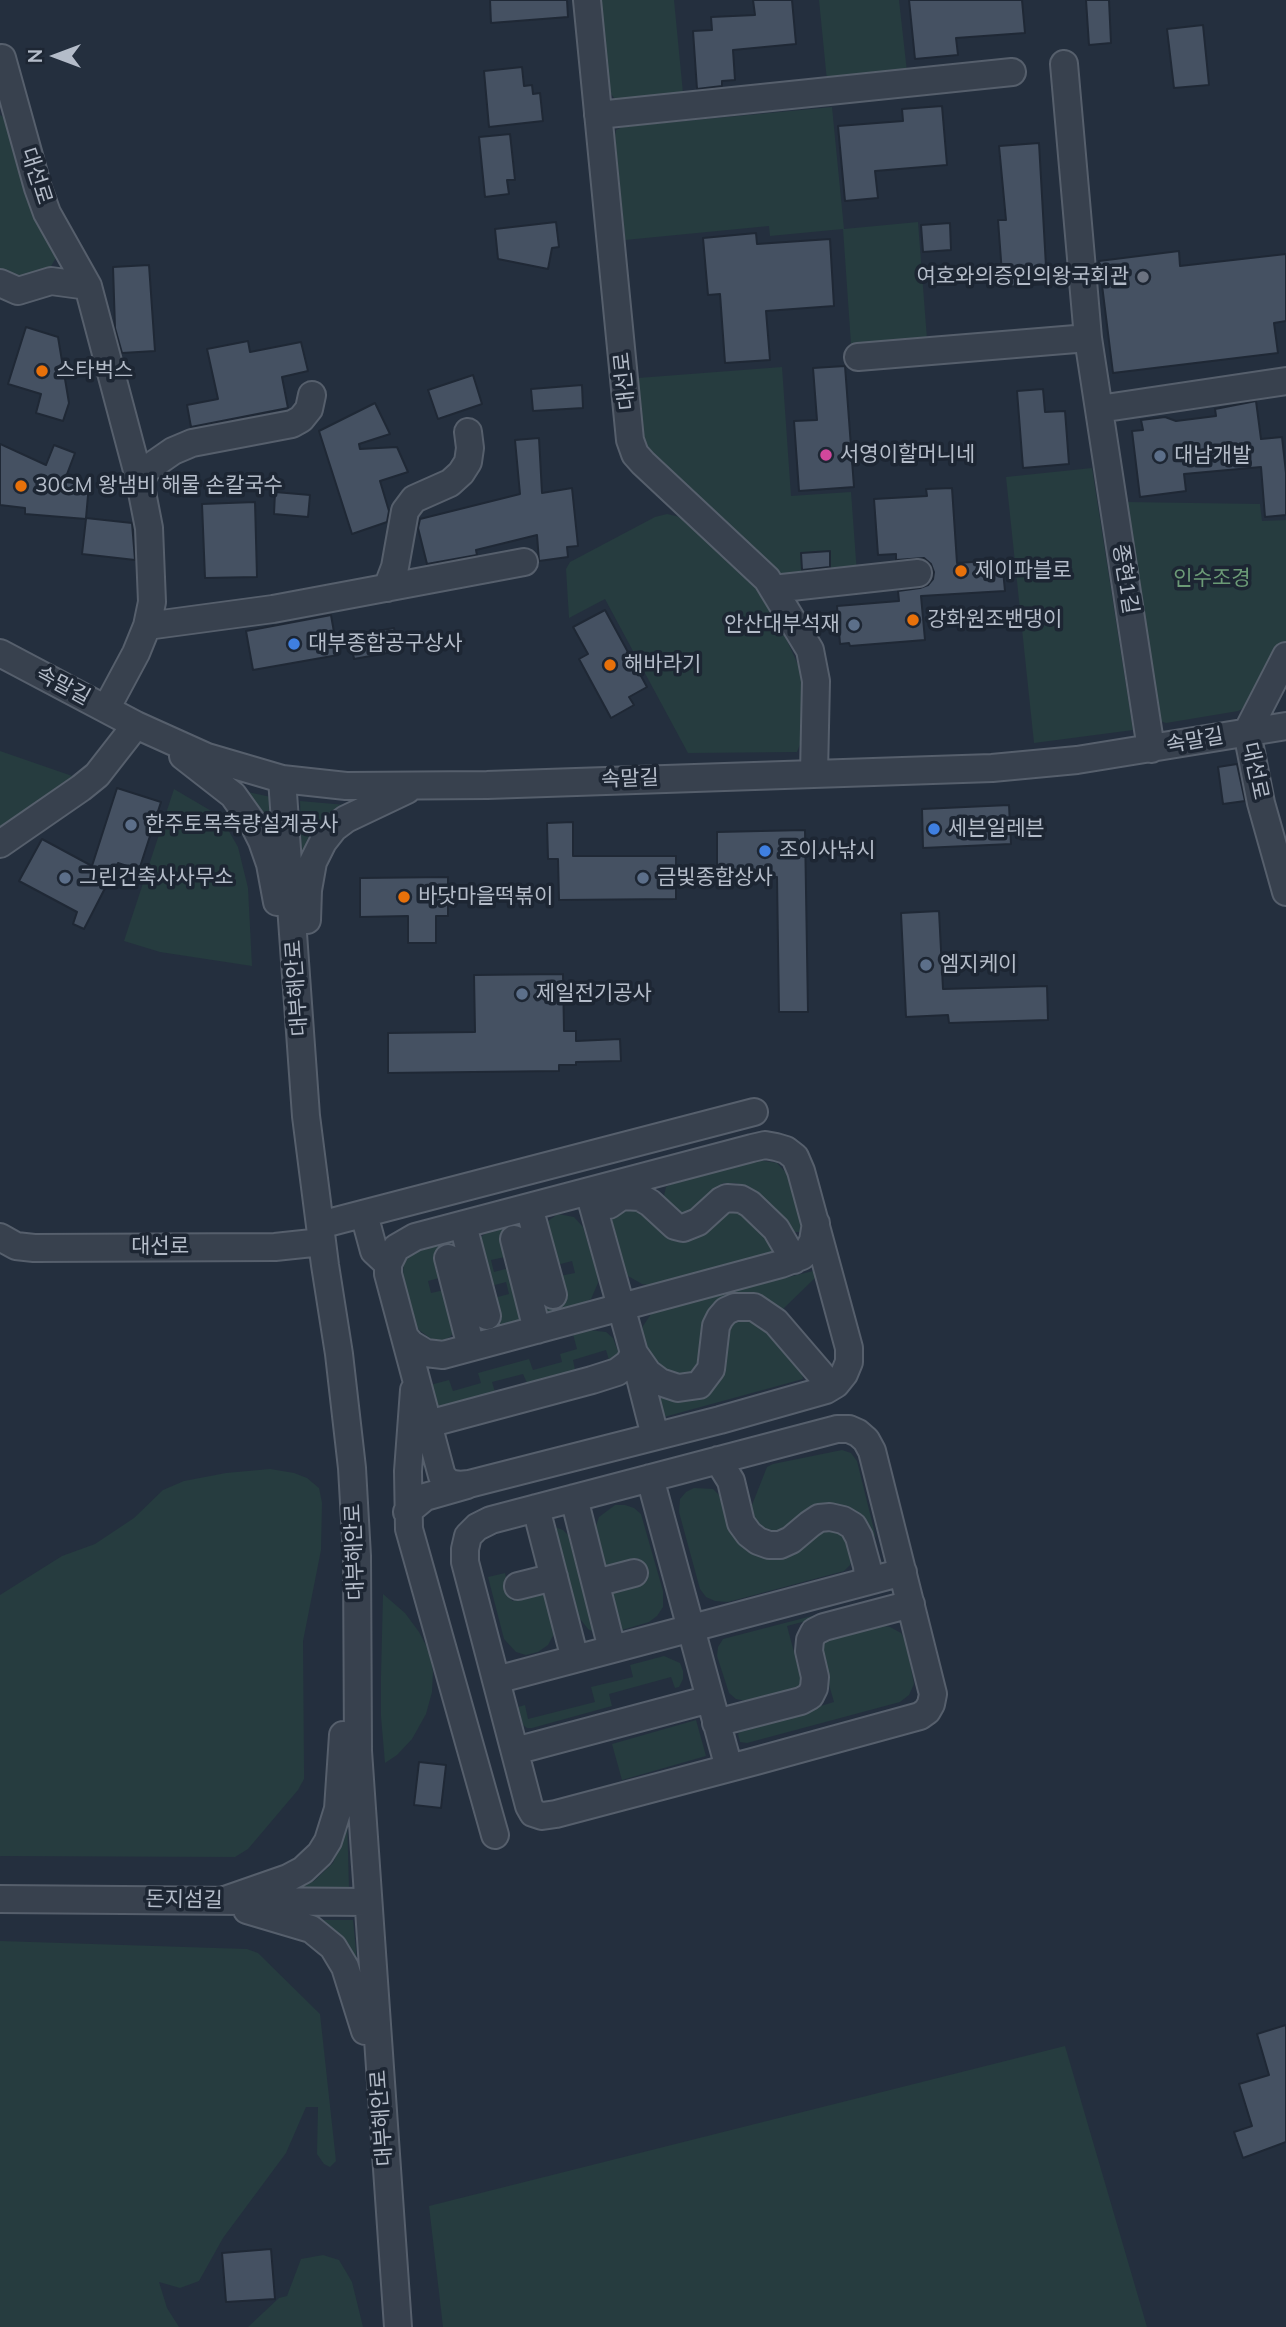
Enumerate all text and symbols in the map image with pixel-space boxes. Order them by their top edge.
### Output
north arrow [21,21,91,91]
text: N [23,49,47,63]
street label: 대선로 [15,145,57,207]
place label: 여호와의증인의왕국회관 [916,264,1129,290]
marker: 여호와의증인의왕국회관 [1135,269,1151,285]
street label: 대선로 [609,351,641,411]
place label: 스타벅스 [56,358,133,384]
marker: 스타벅스 [34,363,50,379]
place label: 서영이할머니네 [840,442,975,468]
place label: 대남개발 [1174,443,1251,469]
marker: 서영이할머니네 [818,447,834,463]
marker: 대남개발 [1152,448,1168,464]
place label: 30CM 왕냄비 해물 손칼국수 [35,473,283,499]
marker: 30CM 왕냄비 해물 손칼국수 [13,478,29,494]
street label: 종현1길 [1107,542,1143,616]
place label: 제이파블로 [975,558,1072,584]
marker: 제이파블로 [953,563,969,579]
park label: 인수조경 [1173,566,1251,592]
place label: 강화원조밴댕이 [927,607,1062,633]
place label: 안산대부석재 [724,612,840,638]
marker: 강화원조밴댕이 [905,612,921,628]
marker: 안산대부석재 [846,617,862,633]
place label: 대부종합공구상사 [308,631,463,657]
marker: 대부종합공구상사 [286,636,302,652]
place label: 해바라기 [624,652,701,678]
marker: 해바라기 [602,657,618,673]
street label: 속말길 [31,661,95,711]
street label: 속말길 [1164,724,1226,758]
street label: 대선로 [1237,740,1273,802]
street label: 속말길 [601,765,659,793]
place label: 한주토목측량설계공사 [145,812,338,838]
place label: 세븐일레븐 [948,816,1045,842]
marker: 한주토목측량설계공사 [123,817,139,833]
marker: 세븐일레븐 [926,821,942,837]
place label: 조이사낚시 [779,838,876,864]
marker: 조이사낚시 [757,843,773,859]
place label: 그린건축사사무소 [79,865,234,891]
place label: 금빛종합상사 [657,865,773,891]
marker: 그린건축사사무소 [57,870,73,886]
marker: 금빛종합상사 [635,870,651,886]
place label: 바닷마을떡볶이 [418,884,553,910]
marker: 바닷마을떡볶이 [396,889,412,905]
street label: 대부해안로 [281,939,313,1037]
place label: 엠지케이 [940,952,1017,978]
marker: 엠지케이 [918,957,934,973]
place label: 제일전기공사 [536,981,652,1007]
marker: 제일전기공사 [514,986,530,1002]
street label: 대선로 [131,1234,189,1260]
street label: 대부해안로 [341,1503,369,1601]
street label: 돈지섬길 [145,1887,223,1913]
street label: 대부해안로 [366,2069,398,2167]

